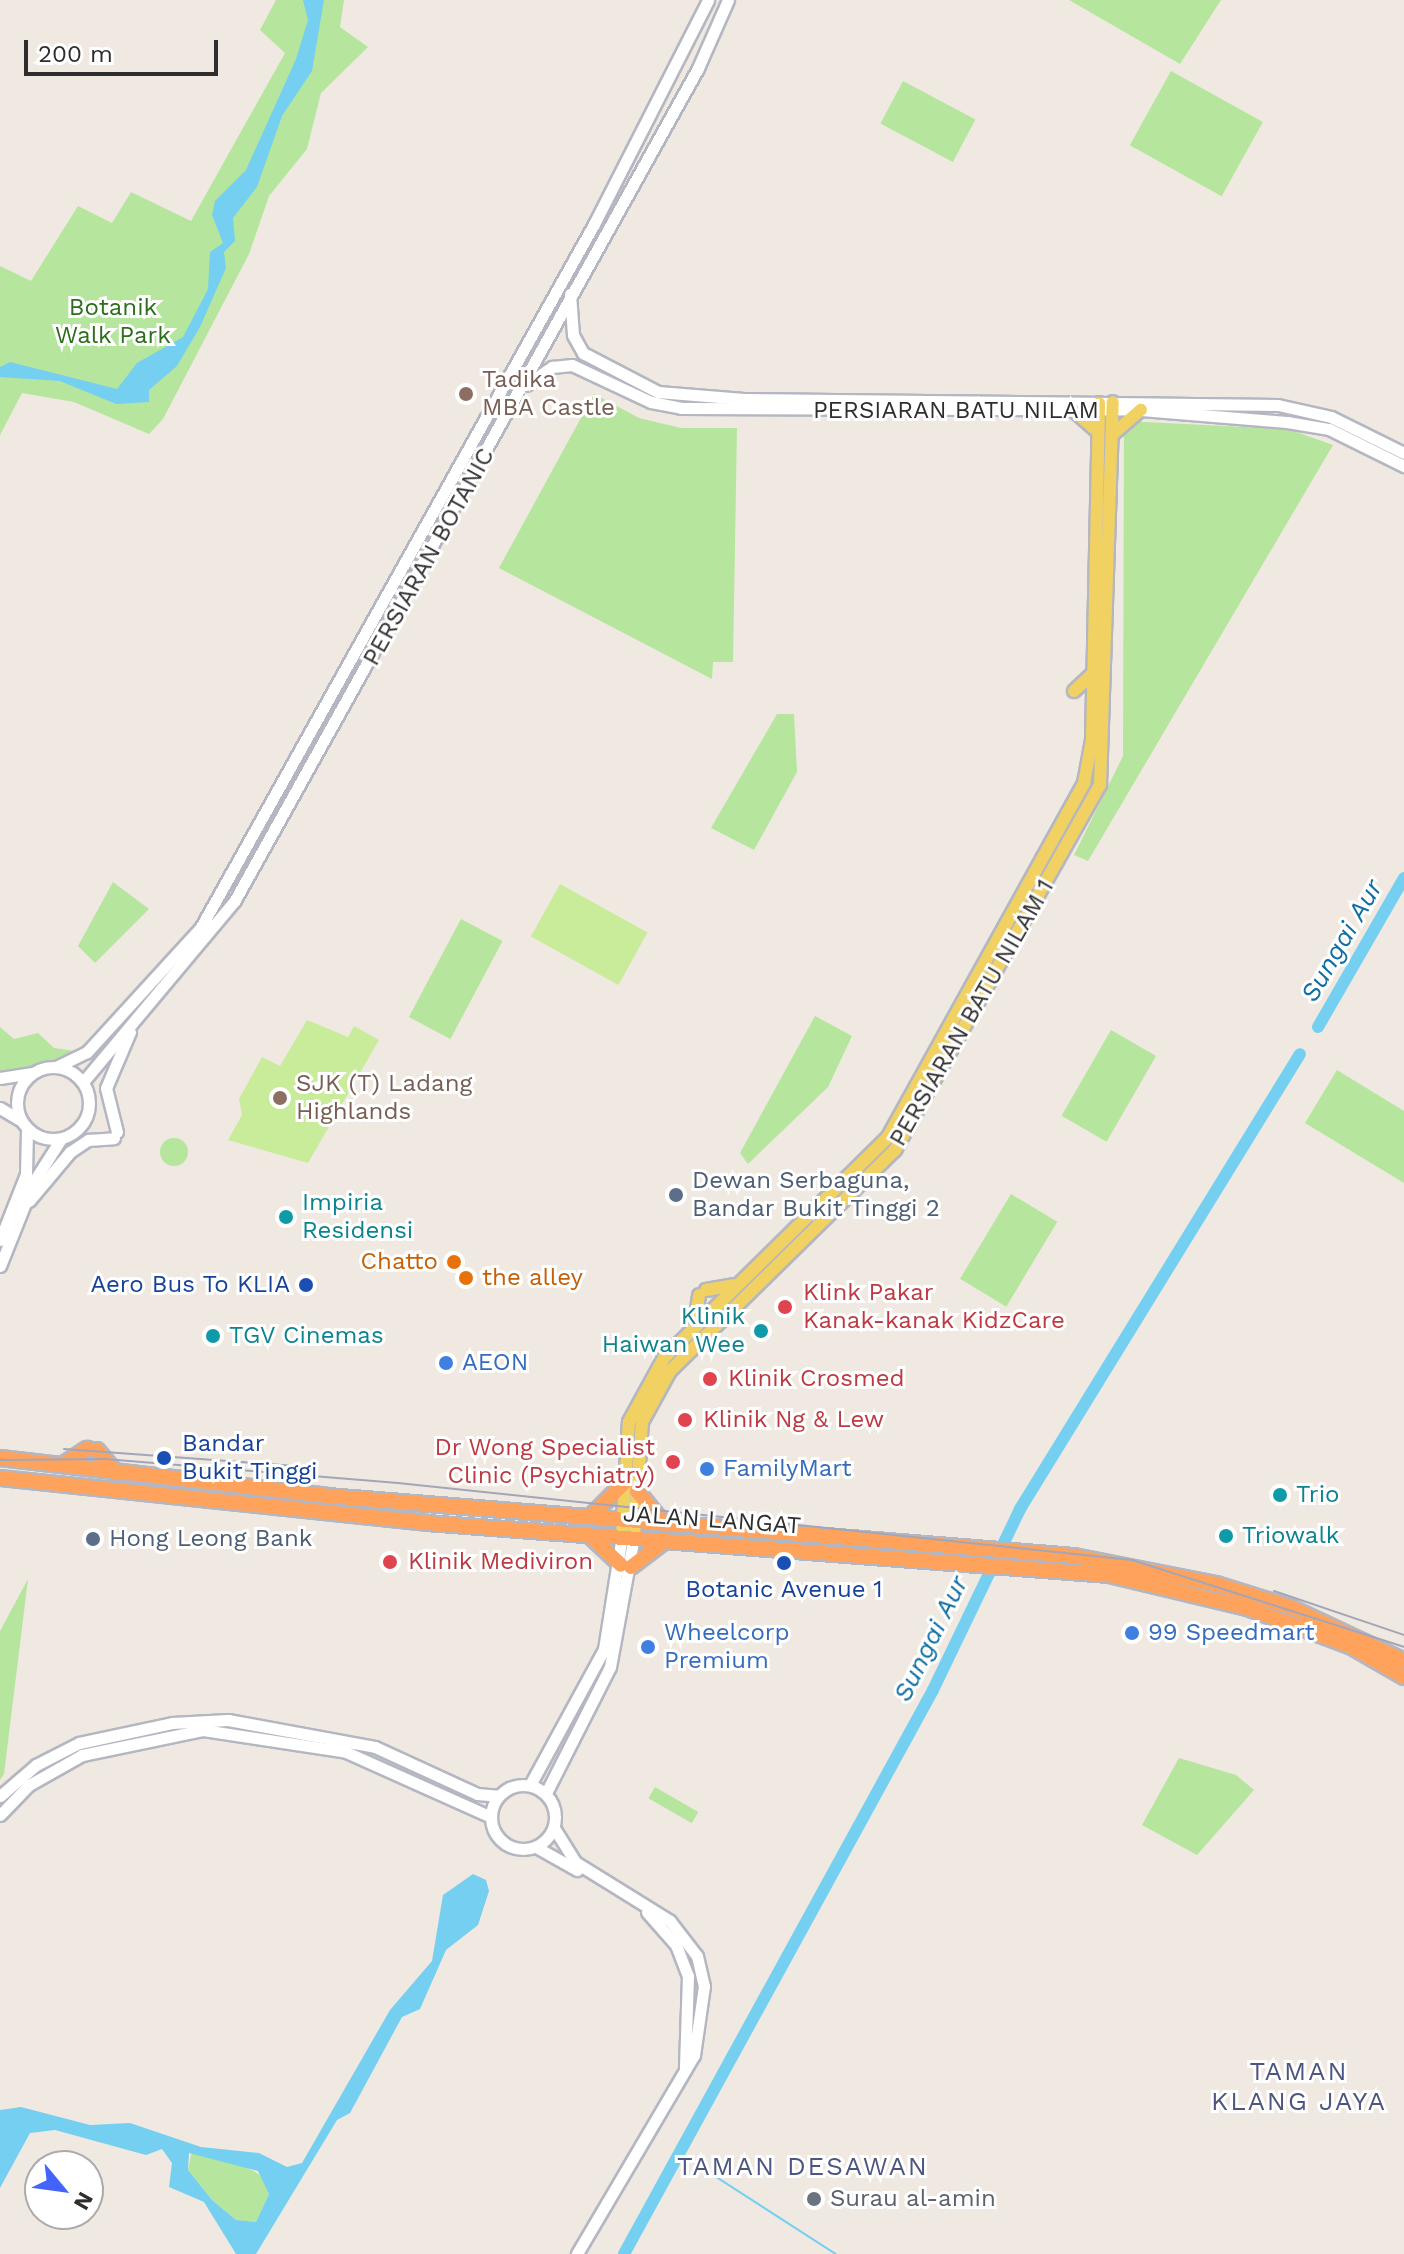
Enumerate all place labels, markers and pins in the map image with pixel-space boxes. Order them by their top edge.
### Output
place label: Tadika MBA Castle [482,366,616,422]
marker: Tadika MBA Castle [457,385,475,403]
place label: SJK (T) Ladang Highlands [296,1070,473,1126]
marker: SJK (T) Ladang Highlands [271,1089,289,1107]
place label: Dewan Serbaguna, Bandar Bukit Tinggi 2 [692,1167,941,1223]
marker: Dewan Serbaguna, Bandar Bukit Tinggi 2 [667,1186,685,1204]
place label: Impiria Residensi [302,1189,413,1245]
marker: Impiria Residensi [277,1208,295,1226]
place label: Chatto [361,1248,438,1276]
marker: Chatto [445,1253,463,1271]
place label: the alley [482,1264,583,1292]
marker: the alley [457,1269,475,1287]
place label: Aero Bus To KLIA [90,1271,290,1299]
marker: Aero Bus To KLIA [297,1276,315,1294]
place label: Klink Pakar Kanak-kanak KidzCare [803,1279,1065,1335]
marker: Klink Pakar Kanak-kanak KidzCare [774,1296,796,1318]
place label: Klinik Haiwan Wee [601,1303,745,1359]
place label: TGV Cinemas [229,1322,384,1350]
marker: Klinik Haiwan Wee [752,1322,770,1340]
marker: TGV Cinemas [204,1327,222,1345]
place label: AEON [462,1349,528,1377]
marker: AEON [437,1354,455,1372]
place label: Klinik Crosmed [728,1365,905,1393]
marker: Klinik Crosmed [699,1368,721,1390]
place label: Klinik Ng & Lew [703,1406,885,1434]
marker: Klinik Ng & Lew [674,1409,696,1431]
place label: Bandar Bukit Tinggi [182,1430,318,1486]
place label: Dr Wong Specialist Clinic (Psychiatry) [433,1434,655,1490]
marker: Bandar Bukit Tinggi [153,1447,175,1469]
marker: Dr Wong Specialist Clinic (Psychiatry) [662,1451,684,1473]
place label: FamilyMart [723,1455,851,1483]
marker: FamilyMart [698,1460,716,1478]
place label: Trio [1296,1481,1339,1509]
marker: Trio [1271,1486,1289,1504]
place label: Triowalk [1242,1522,1339,1550]
place label: Hong Leong Bank [109,1525,312,1553]
marker: Triowalk [1217,1527,1235,1545]
marker: Hong Leong Bank [84,1530,102,1548]
place label: Klinik Mediviron [408,1548,594,1576]
marker: Klinik Mediviron [379,1551,401,1573]
marker: Botanic Avenue 1 [775,1554,793,1572]
place label: Botanic Avenue 1 [685,1576,883,1604]
place label: Wheelcorp Premium [664,1619,790,1675]
place label: 99 Speedmart [1148,1619,1314,1647]
marker: 99 Speedmart [1123,1624,1141,1642]
marker: Wheelcorp Premium [639,1638,657,1656]
place label: Surau al-amin [830,2185,996,2213]
marker: Surau al-amin [805,2190,823,2208]

